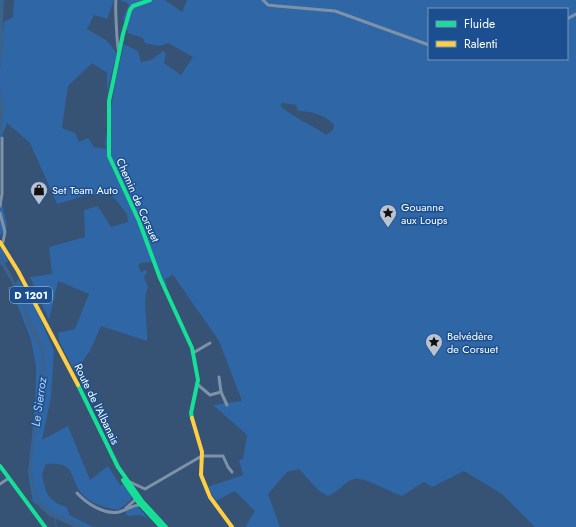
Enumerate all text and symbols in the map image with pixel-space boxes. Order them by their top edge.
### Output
legend [428,8,568,60]
text: Fluide [464,15,495,33]
text: Ralenti [464,35,498,53]
street label: Chemin de Corsuet [112,155,164,245]
shop icon: Set Team Auto [29,180,49,205]
place label: Set Team Auto [52,182,118,198]
place label: Gouanne aux Loups [401,199,448,228]
place icon: Gouanne aux Loups [378,203,398,228]
road number: D 1201 [10,287,52,303]
place label: Belvédère de Corsuet [447,328,498,357]
place icon: Belvédère de Corsuet [424,332,444,357]
street label: Route de l'Albanais [70,361,124,448]
water label: Le Sierroz [27,376,51,428]

